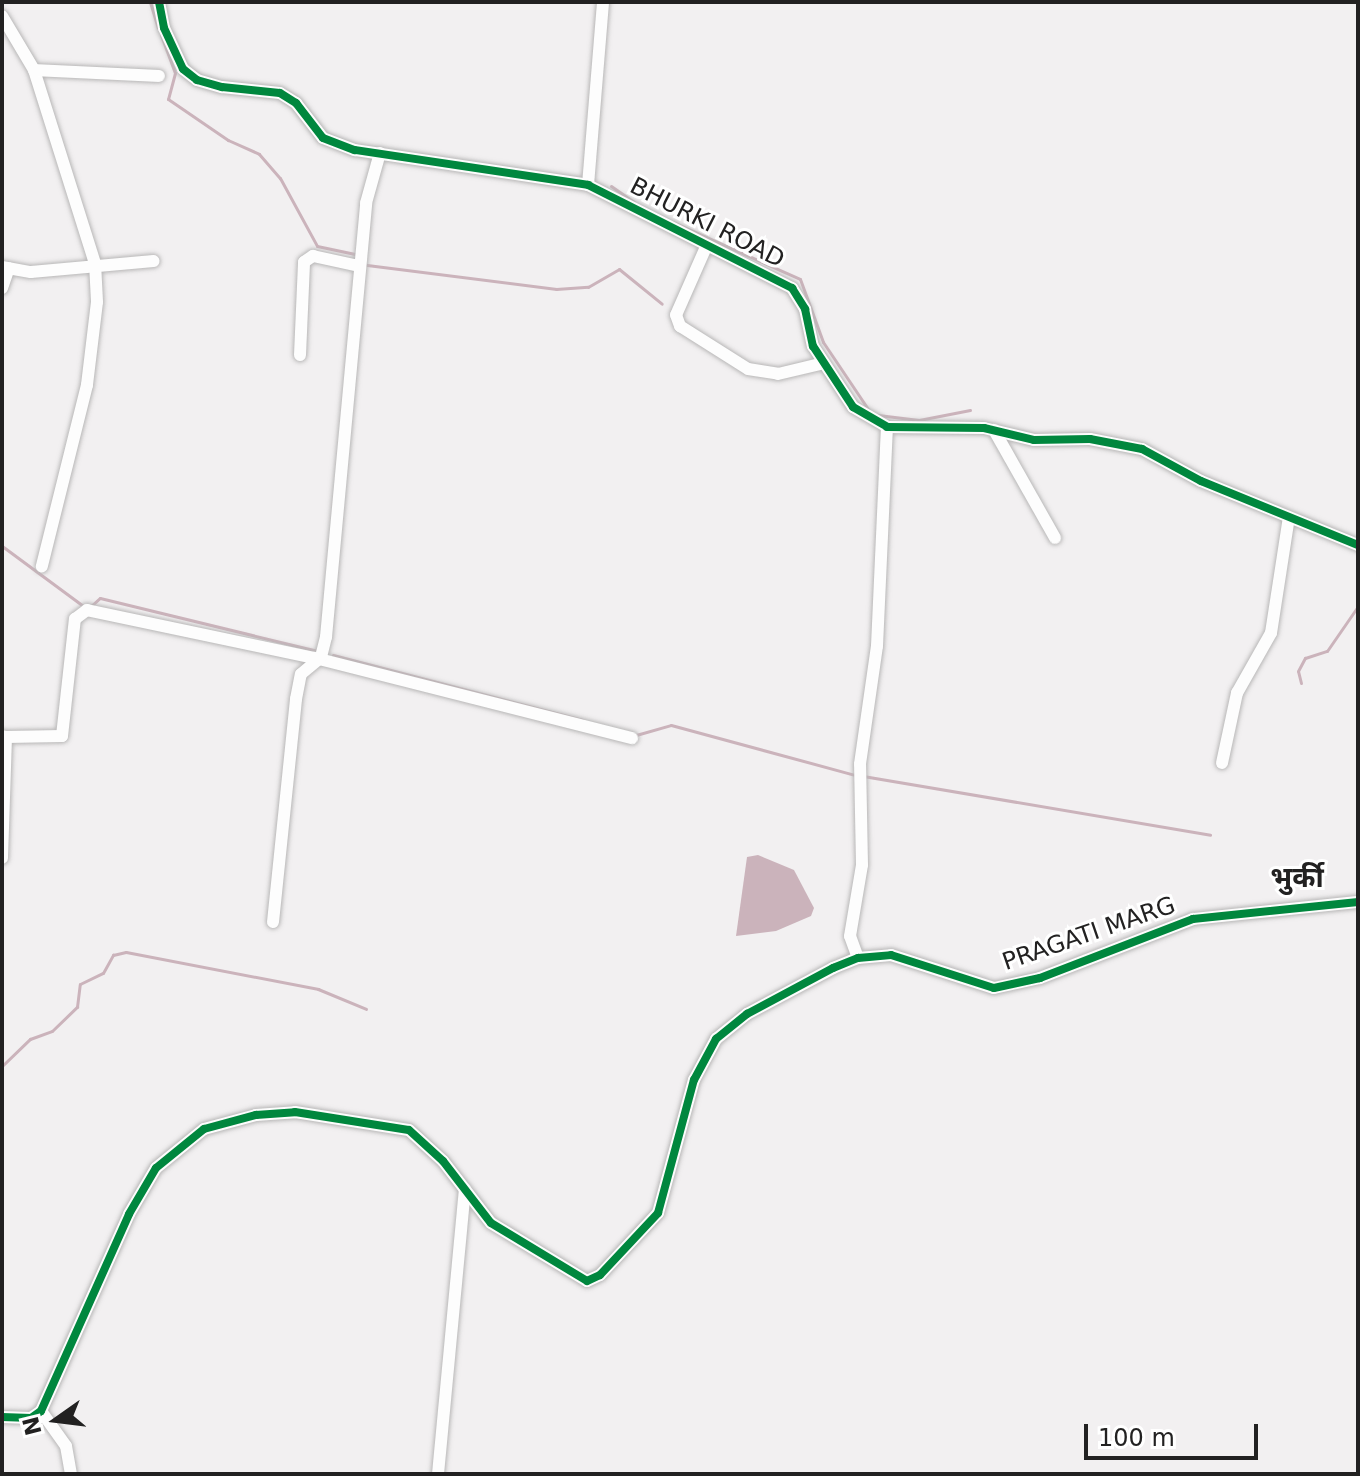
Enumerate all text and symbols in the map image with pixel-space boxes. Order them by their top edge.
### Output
street label: BHURKI ROAD [625,172,789,274]
district label: भुर्की [1270,861,1324,895]
street label: PRAGATI MARG [999,891,1179,977]
north arrow [16,1380,96,1460]
scale bar [1088,1408,1262,1458]
text: N [18,1414,47,1438]
text: 100 m [1098,1424,1175,1452]

